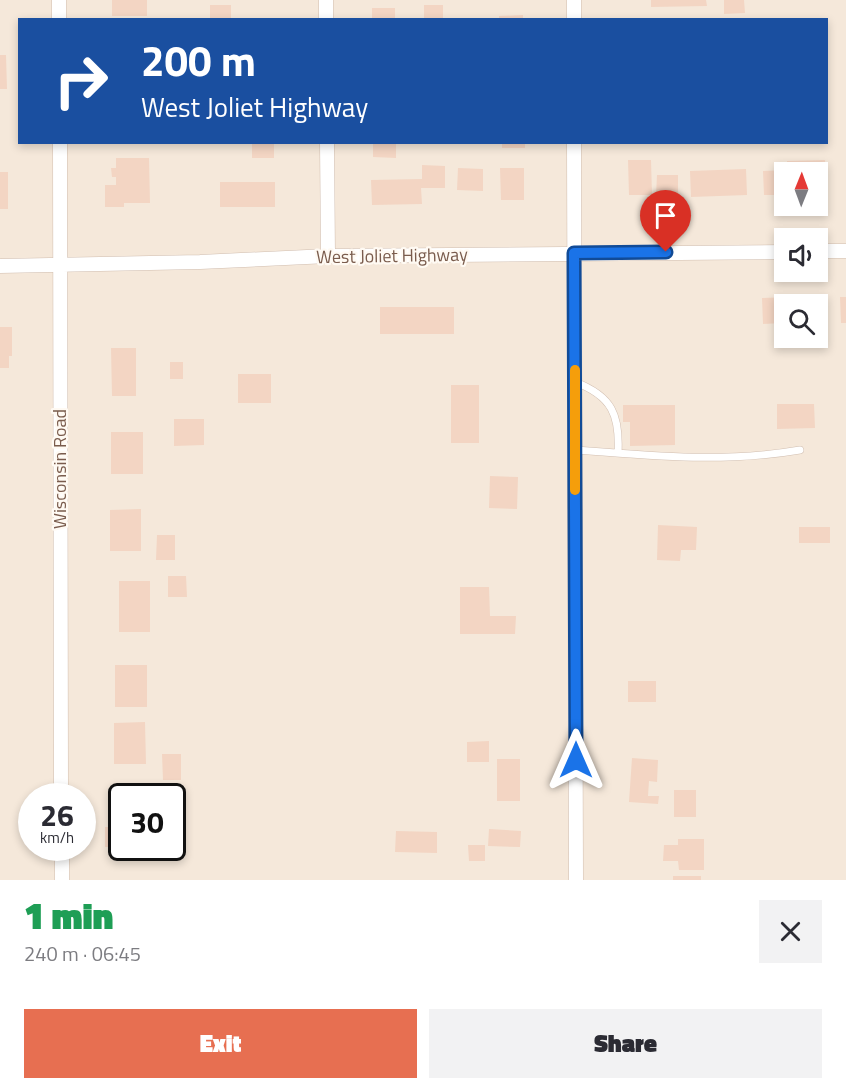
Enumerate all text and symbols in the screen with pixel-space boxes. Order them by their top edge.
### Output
text: 200 m [141,28,256,92]
icon: right [42,42,120,120]
text: West Joliet Highway [141,86,368,127]
north arrow [774,162,828,216]
map controls [774,162,828,348]
pin [640,190,691,252]
icon: arrive [649,199,682,232]
button: sound [774,228,828,282]
street label: West Joliet Highway [316,241,468,270]
button: search [774,294,828,348]
street label: Wisconsin Road [46,409,73,529]
position arrow [544,728,608,792]
speed limit sign: 30 [108,783,186,861]
text: 26 [40,792,74,838]
text: km/h [40,826,74,849]
text: 1 min [24,888,113,943]
button: close [759,900,822,963]
text: 240 m · 06:45 [24,938,141,969]
button: Exit [24,1009,417,1078]
button: Share [429,1009,822,1078]

